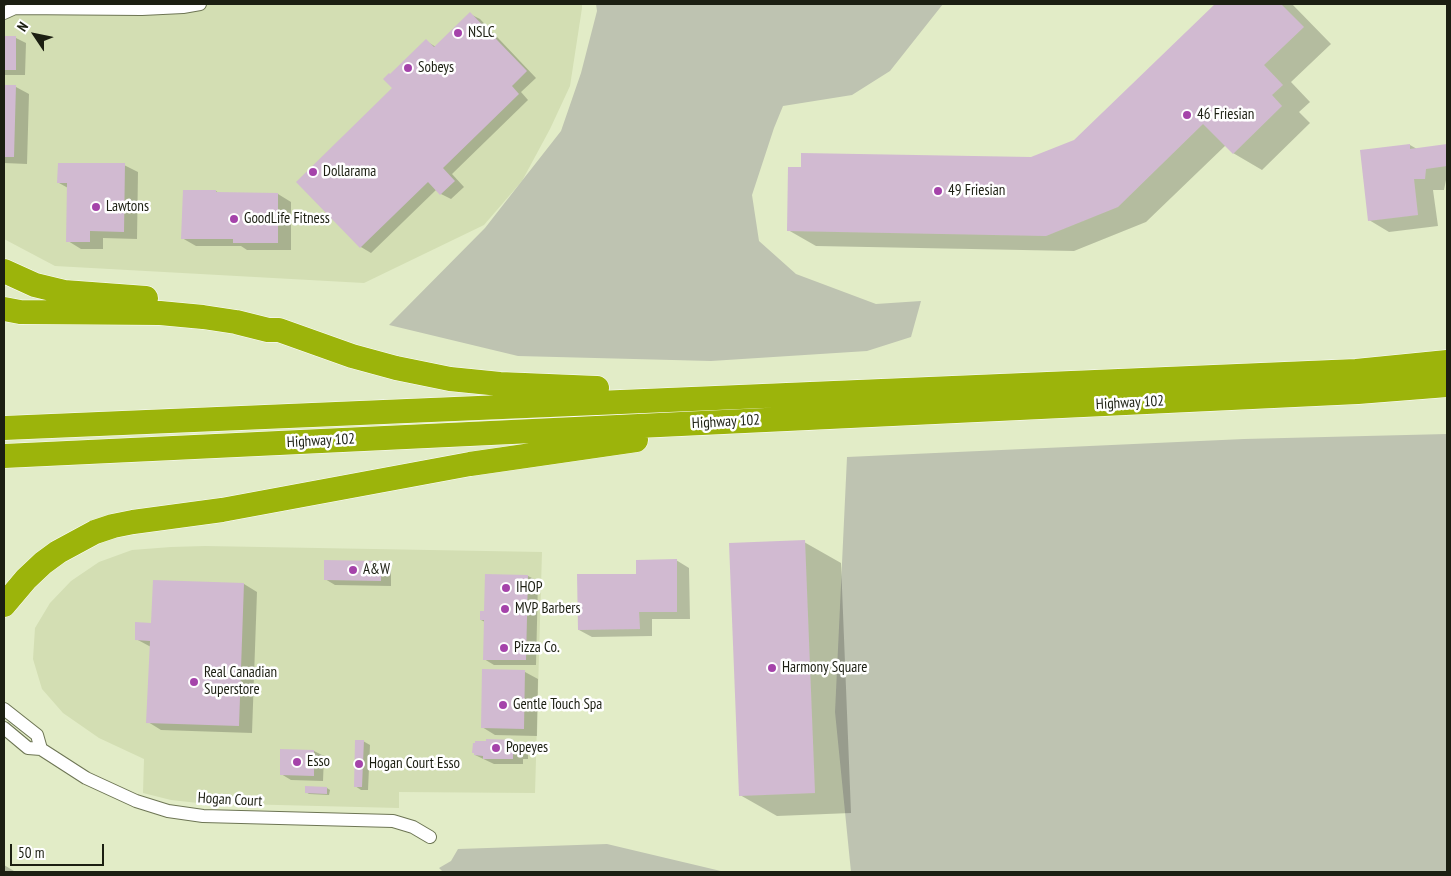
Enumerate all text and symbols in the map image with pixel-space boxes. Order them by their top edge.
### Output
north arrow [10,10,60,60]
text: N [13,18,32,35]
place label: NSLC [468,24,495,42]
marker: NSLC [452,27,464,39]
place label: Sobeys [418,59,454,77]
marker: Sobeys [402,62,414,74]
place label: 46 Friesian [1197,106,1254,124]
marker: 46 Friesian [1181,109,1193,121]
place label: Dollarama [323,163,376,181]
marker: Dollarama [307,166,319,178]
place label: 49 Friesian [948,182,1005,200]
marker: 49 Friesian [932,185,944,197]
place label: Lawtons [106,198,149,216]
marker: Lawtons [90,201,102,213]
place label: GoodLife Fitness [244,210,330,228]
marker: GoodLife Fitness [228,213,240,225]
street label: Highway 102 [1095,392,1165,414]
street label: Highway 102 [691,411,761,433]
street label: Highway 102 [286,430,356,452]
place label: A&W [363,561,390,579]
marker: A&W [347,564,359,576]
place label: IHOP [516,579,543,597]
marker: IHOP [500,582,512,594]
place label: MVP Barbers [515,600,581,618]
marker: MVP Barbers [499,603,511,615]
place label: Pizza Co. [514,639,560,657]
marker: Pizza Co. [498,642,510,654]
place label: Harmony Square [782,659,868,677]
marker: Harmony Square [766,662,778,674]
place label: Real Canadian Superstore [204,664,277,699]
marker: Real Canadian Superstore [188,676,200,688]
place label: Gentle Touch Spa [513,696,602,714]
marker: Gentle Touch Spa [497,699,509,711]
place label: Popeyes [506,739,548,757]
marker: Popeyes [490,742,502,754]
place label: Esso [307,753,330,771]
place label: Hogan Court Esso [369,755,460,773]
marker: Esso [291,756,303,768]
marker: Hogan Court Esso [353,758,365,770]
street label: Hogan Court [197,789,263,811]
scale bar [12,834,106,866]
text: 50 m [18,843,44,862]

